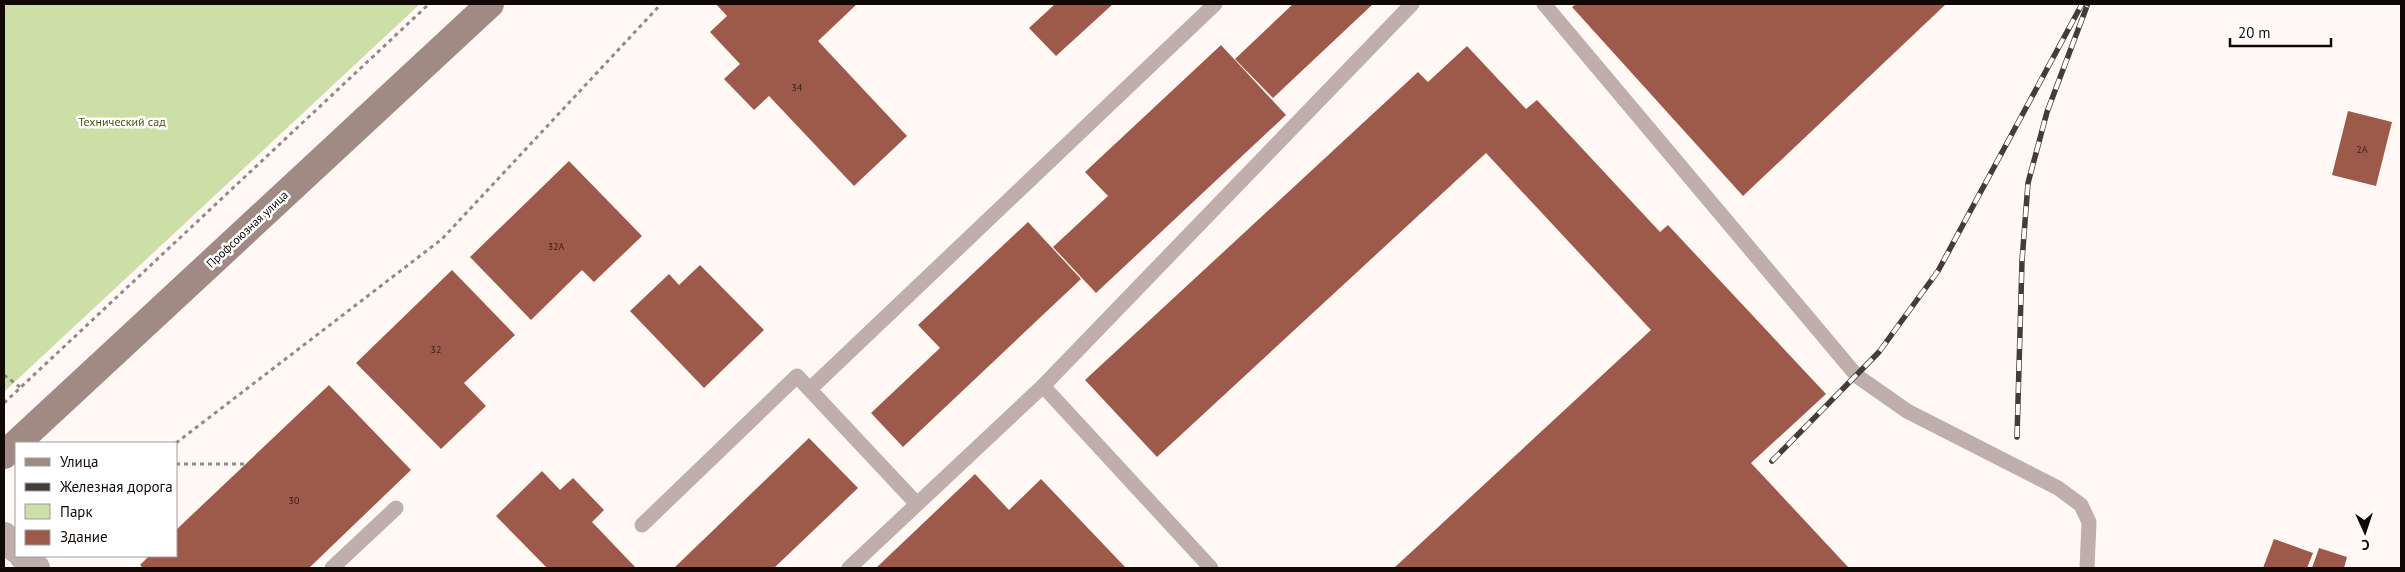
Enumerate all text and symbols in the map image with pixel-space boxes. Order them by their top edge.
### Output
scale bar [2230,15,2331,47]
text: 20 m [2238,23,2271,42]
house number: 34 [792,81,803,94]
park label: Технический сад [78,114,166,129]
house number: 2А [2356,143,2368,156]
street label: Профсоюзная улица [203,187,291,271]
house number: 32А [548,240,565,253]
house number: 32 [431,343,441,356]
legend [15,442,178,557]
text: Улица [60,452,98,471]
text: Железная дорога [59,477,173,496]
house number: 30 [289,494,300,507]
text: Парк [60,502,93,521]
north arrow [2340,507,2390,557]
text: Здание [60,527,108,546]
text: С [2361,536,2370,554]

